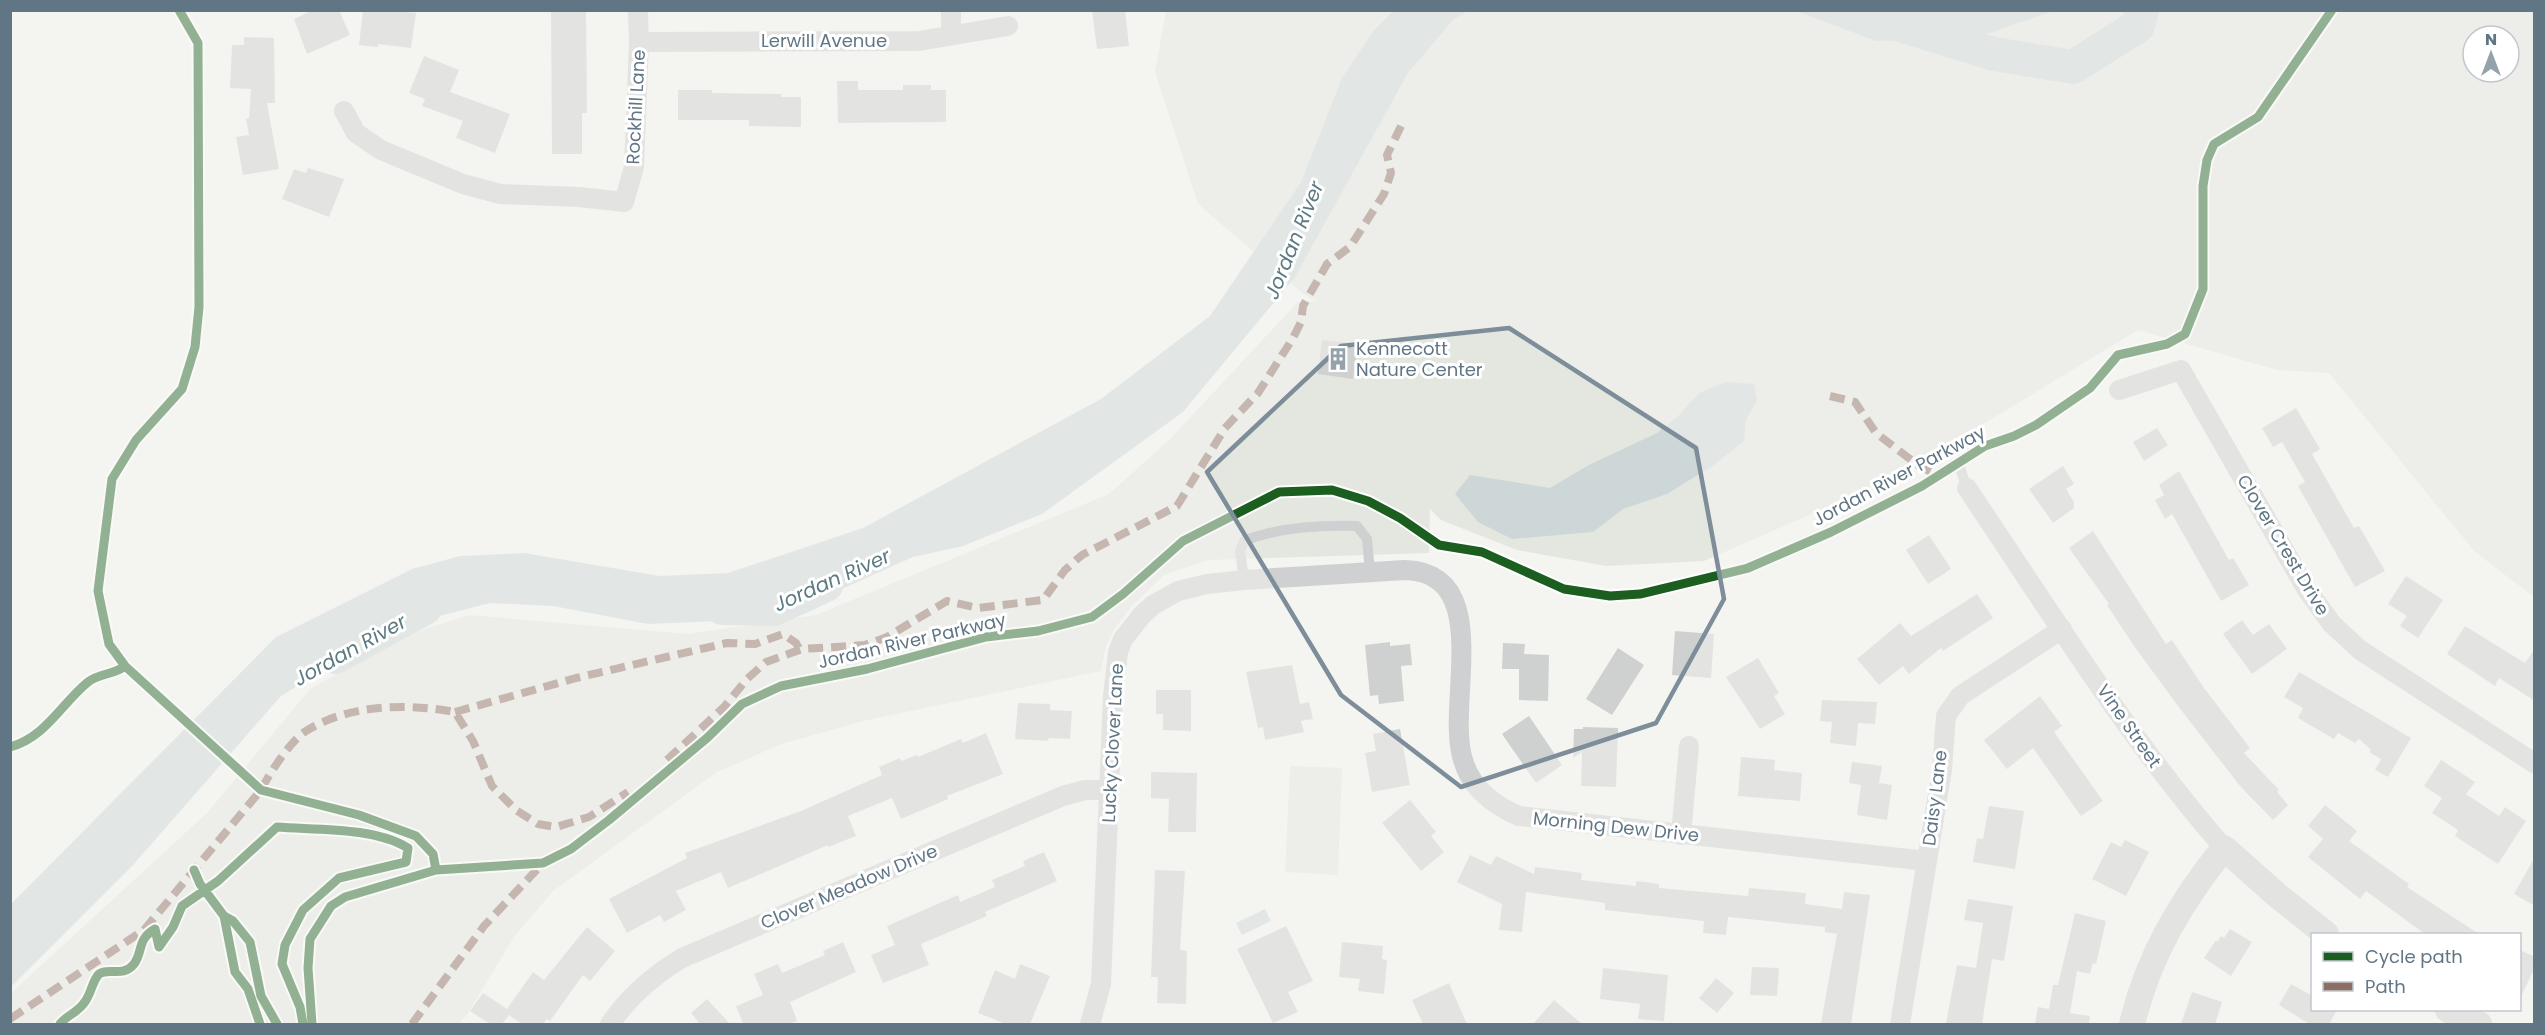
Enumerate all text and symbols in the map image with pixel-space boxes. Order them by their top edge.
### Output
north arrow [2461,24,2521,84]
street label: Lerwill Avenue [761,28,887,53]
text: N [2485,28,2497,51]
street label: Rockhill Lane [620,49,651,165]
water label: Jordan River [1258,176,1331,303]
place label: Kennecott Nature Center [1356,336,1483,382]
building icon: Kennecott Nature Center [1325,346,1351,372]
street label: Jordan River Parkway [1808,419,1990,532]
street label: Clover Crest Drive [2231,470,2335,620]
water label: Jordan River [769,542,895,618]
water label: Jordan River [289,607,412,693]
street label: Jordan River Parkway [815,607,1008,674]
street label: Lucky Clover Lane [1096,663,1129,823]
street label: Vine Street [2091,679,2167,773]
street label: Daisy Lane [1916,749,1953,847]
street label: Morning Dew Drive [1532,805,1700,848]
street label: Clover Meadow Drive [757,838,941,935]
legend [2311,933,2521,1011]
text: Cycle path [2365,944,2463,969]
text: Path [2365,974,2406,999]

